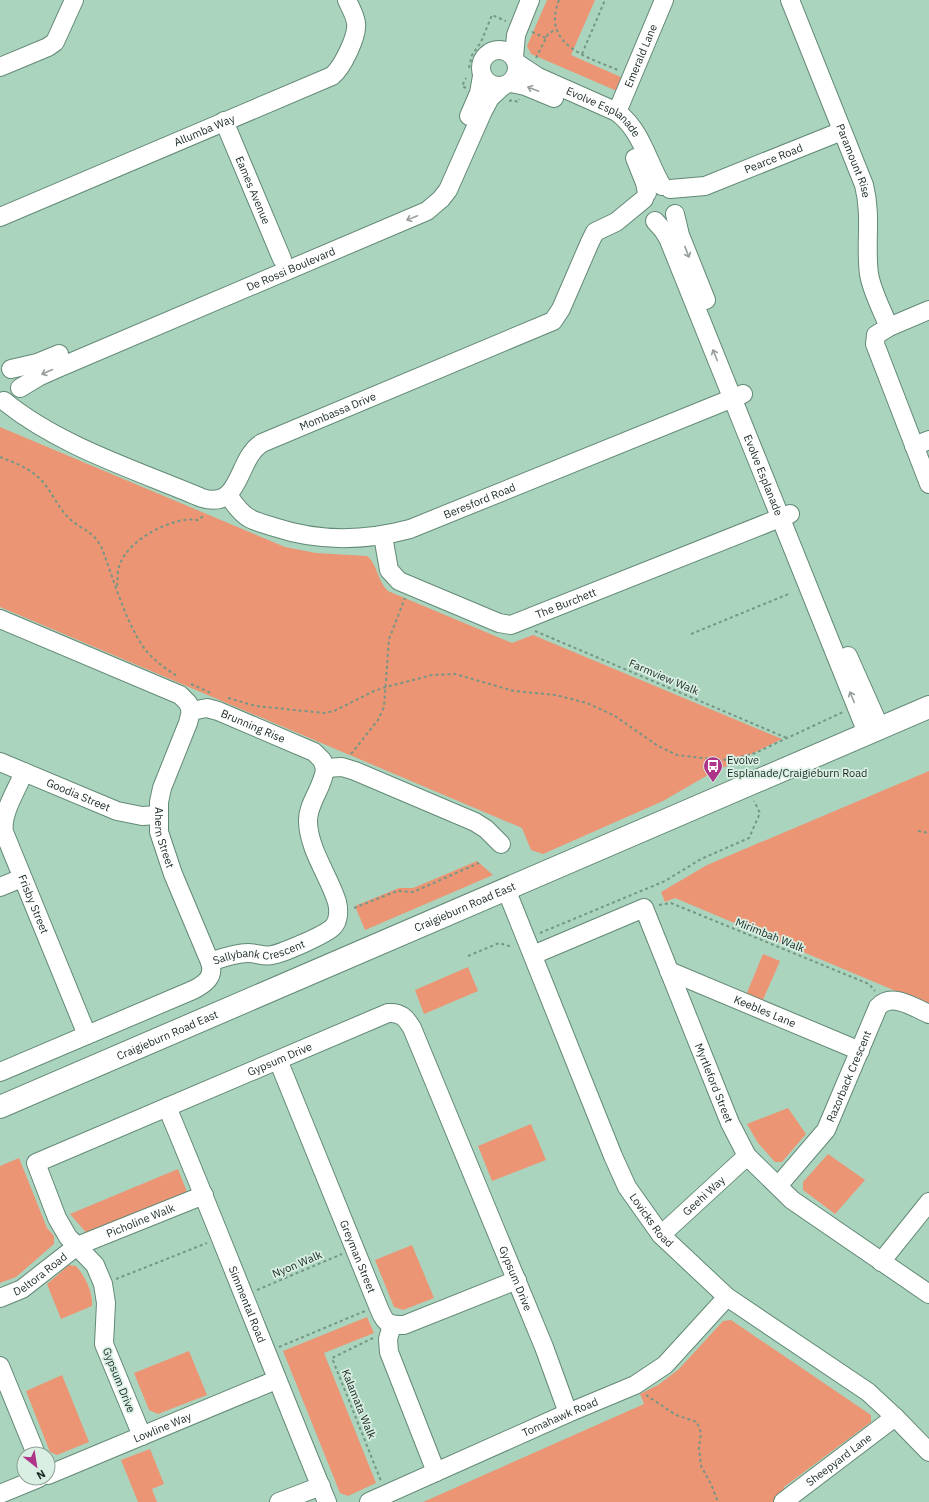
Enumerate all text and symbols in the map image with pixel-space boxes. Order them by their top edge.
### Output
street label: Emerald Lane [621,22,660,90]
street label: Evolve Esplanade [564,83,643,139]
one-way arrow [527,84,539,92]
street label: Allumba Way [172,111,237,149]
street label: Paramount Rise [833,122,873,199]
street label: Pearce Road [742,140,805,176]
street label: Eames Avenue [233,154,274,226]
one-way arrow [406,215,418,222]
street label: De Rossi Boulevard [244,244,337,294]
one-way arrow [683,245,691,257]
one-way arrow [710,350,718,362]
one-way arrow [42,369,54,377]
street label: Mombassa Drive [297,389,378,434]
street label: Evolve Esplanade [741,432,786,518]
street label: Beresford Road [441,480,518,522]
street label: The Burchett [533,585,598,622]
street label: Farmview Walk [627,656,701,698]
one-way arrow [848,691,855,703]
street label: Brunning Rise [219,706,287,746]
place label: Evolve Esplanade/Craigieburn Road [727,753,867,780]
bus stop icon: Evolve Esplanade/Craigieburn Road [702,755,724,783]
street label: Goodia Street [44,775,113,814]
street label: Ahern Street [152,807,178,870]
street label: Frisby Street [15,872,52,936]
street label: Craigieburn Road East [412,879,518,935]
street label: Mirimbah Walk [733,915,807,955]
street label: Sallybank Crescent [211,937,307,968]
street label: Keebles Lane [732,992,798,1030]
street label: Craigieburn Road East [114,1007,220,1063]
street label: Razorback Crescent [823,1028,874,1124]
street label: Gypsum Drive [245,1039,314,1079]
street label: Myrtleford Street [692,1041,736,1125]
street label: Geehi Way [680,1173,728,1219]
street label: Lovicks Road [627,1191,676,1250]
street label: Picholine Walk [104,1200,177,1240]
street label: Greyman Street [337,1218,379,1295]
street label: Gypsum Drive [496,1244,535,1313]
street label: Nyon Walk [270,1247,324,1281]
street label: Deltora Road [11,1249,70,1299]
street label: Simmental Road [226,1264,269,1345]
street label: Gypsum Drive [100,1345,138,1415]
street label: Kalamata Walk [339,1367,379,1441]
street label: Tomahawk Road [520,1394,600,1440]
street label: Lowline Way [131,1409,194,1446]
street label: Sheepyard Lane [803,1430,874,1489]
north arrow [16,1446,56,1486]
text: N [34,1467,48,1483]

